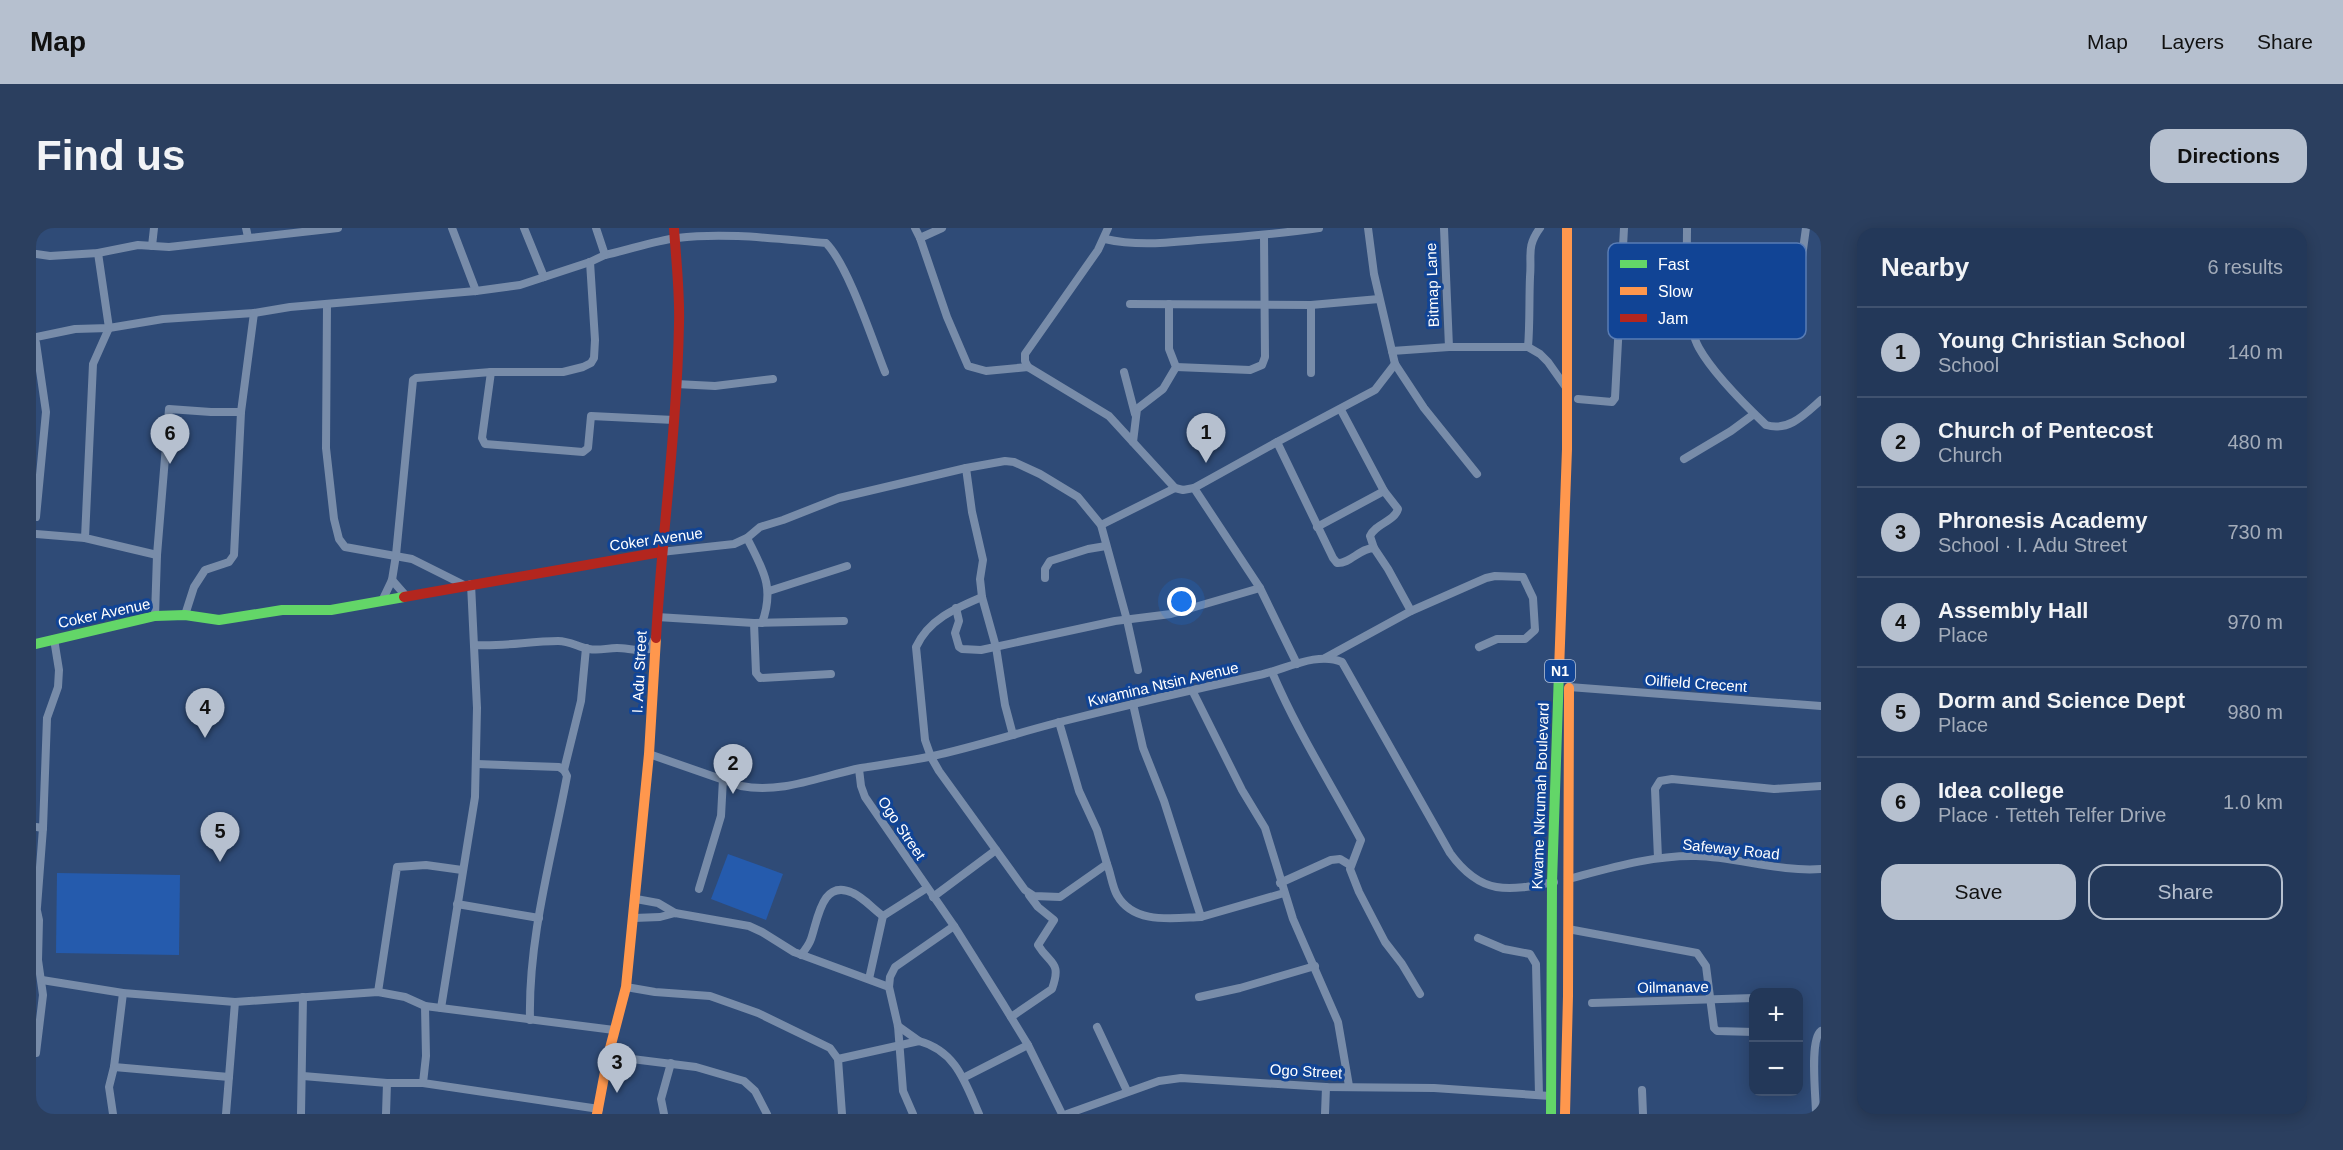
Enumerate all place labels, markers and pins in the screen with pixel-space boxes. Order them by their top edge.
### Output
pin: 6 [150,414,190,464]
pin: 1 [1186,414,1226,463]
pin: 4 [186,688,224,738]
pin: 2 [714,744,752,794]
pin: 5 [200,812,240,862]
pin: 3 [598,1044,636,1093]

